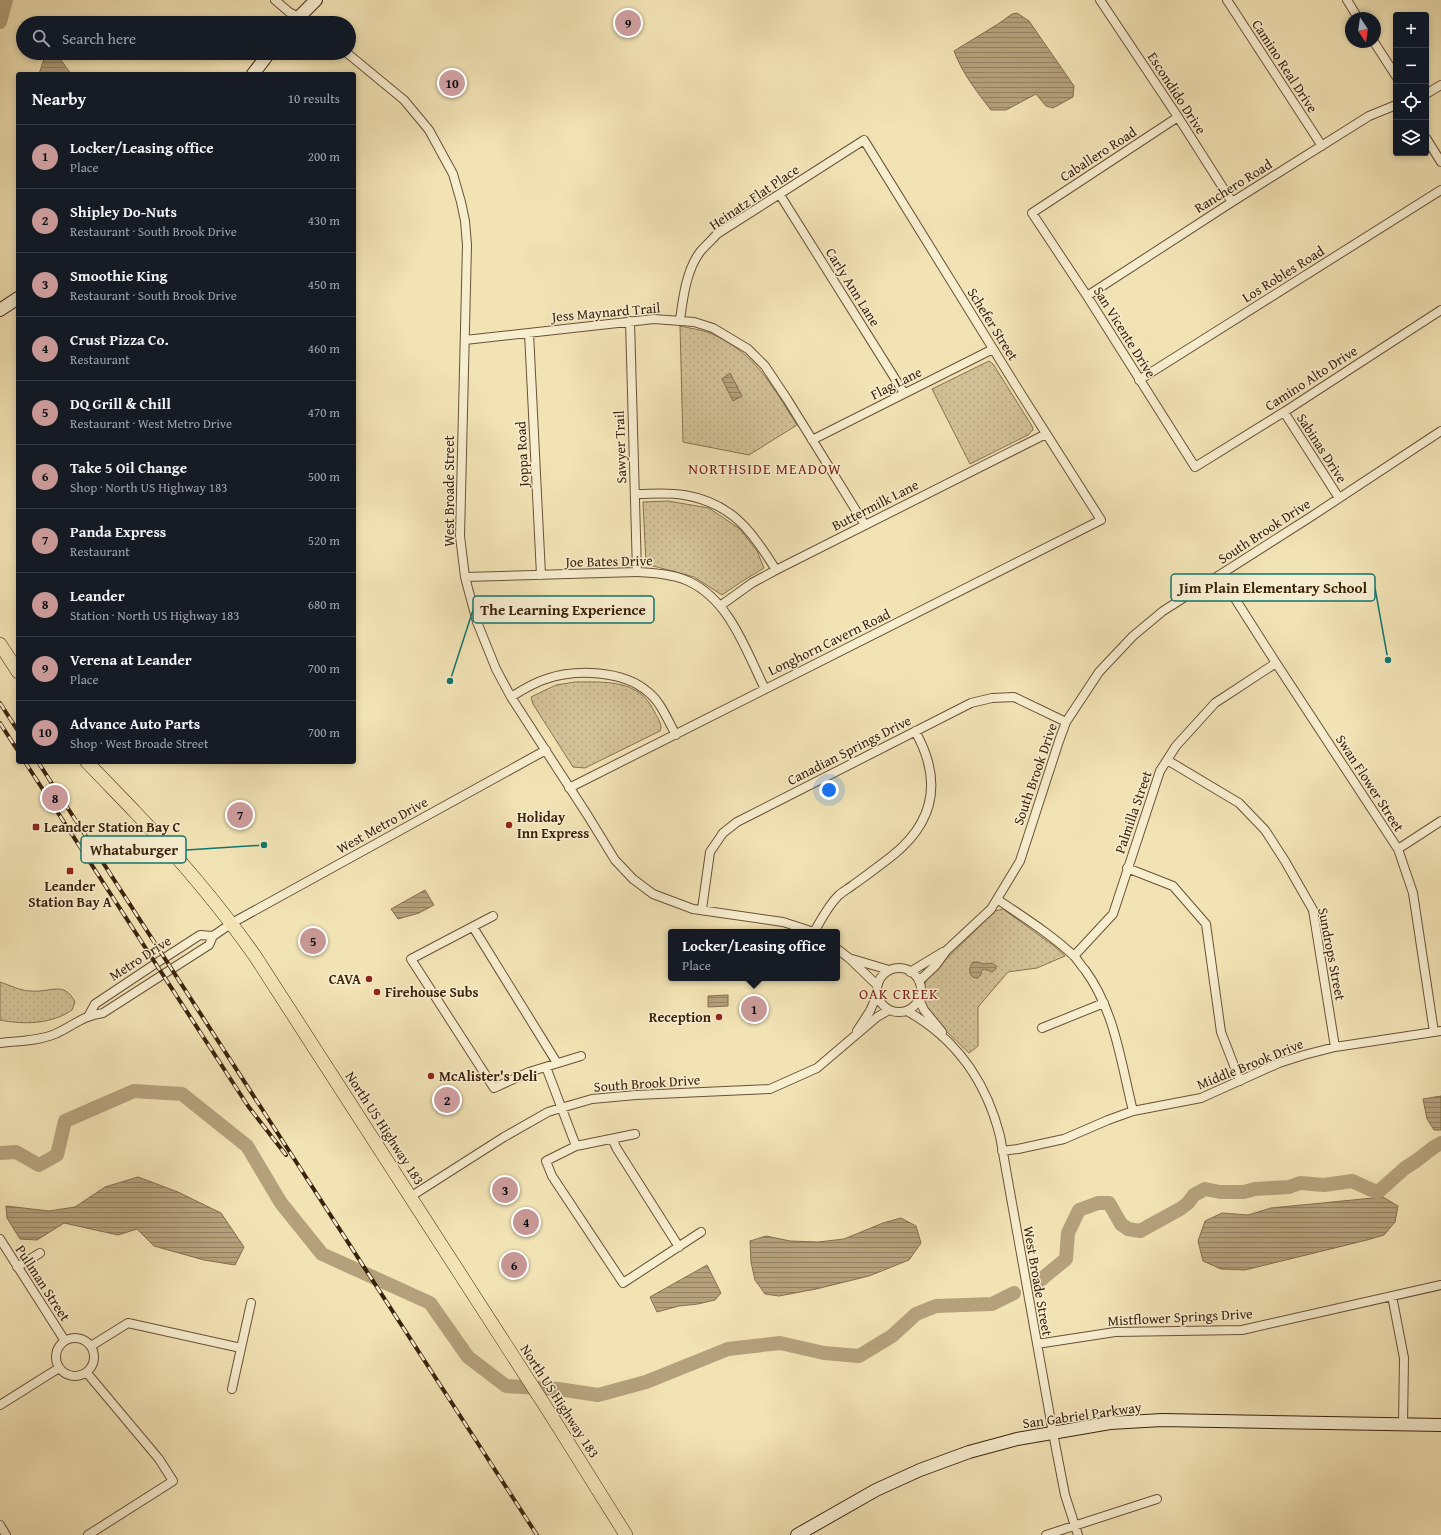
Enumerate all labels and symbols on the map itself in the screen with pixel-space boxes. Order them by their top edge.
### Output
pin: 9 [615,8,641,38]
north arrow [1345,12,1381,48]
street label: Camino Real Drive [1247,16,1323,117]
street label: Escondido Drive [1143,48,1211,138]
pin: 10 [439,68,465,98]
street label: Caballero Road [1056,121,1141,186]
street label: Ranchero Road [1190,154,1276,218]
street label: Heinatz Flat Place [705,159,803,235]
street label: Los Robles Road [1238,240,1328,307]
street label: Carly Ann Lane [821,244,885,330]
street label: San Vicente Drive [1089,283,1161,382]
street label: Schefer Street [963,284,1023,364]
street label: Jess Maynard Trail [549,297,661,327]
street label: Camino Alto Drive [1261,340,1362,415]
street label: Flag Lane [867,361,926,404]
street label: Sabinas Drive [1292,409,1352,487]
street label: Sawyer Trail [609,410,631,484]
street label: Joppa Road [510,420,534,489]
street label: West Broade Street [439,435,459,547]
district label: NORTHSIDE MEADOW [688,458,842,479]
street label: Buttermilk Lane [828,474,922,535]
street label: South Brook Drive [1214,493,1315,568]
street label: Joe Bates Drive [563,550,653,572]
callout: Jim Plain Elementary School [1171,574,1375,601]
text: Jim Plain Elementary School [1176,577,1367,598]
callout: The Learning Experience [473,596,654,623]
text: The Learning Experience [480,599,646,620]
street label: Longhorn Cavern Road [765,603,894,680]
street label: Canadian Springs Drive [784,710,915,790]
street label: South Brook Drive [1008,720,1062,828]
street label: Swan Flower Street [1331,730,1409,836]
street label: Palmilla Street [1109,768,1157,856]
your location [819,780,839,800]
pin: 8 [42,783,68,813]
street label: West Metro Drive [333,791,432,858]
pin: 7 [227,800,253,830]
place label: Holiday Inn Express [517,807,589,843]
place label: Leander Station Bay C [44,817,180,837]
marker: Holiday Inn Express [504,820,514,830]
marker: Leander Station Bay C [31,822,41,832]
callout: Whataburger [81,836,186,863]
text: Whataburger [90,839,178,860]
marker: Leander Station Bay A [65,866,75,876]
place label: Leander Station Bay A [28,876,112,912]
street label: Sundrops Street [1313,906,1351,1002]
pin: 5 [300,926,326,956]
street label: Metro Drive [105,930,175,986]
place label: CAVA [329,969,361,989]
marker: CAVA [364,974,374,984]
place label: Firehouse Subs [385,982,478,1002]
district label: OAK CREEK [859,983,939,1004]
marker: Firehouse Subs [372,987,382,997]
pin: 1 [741,994,767,1024]
place label: Reception [649,1007,712,1027]
marker: Reception [714,1012,724,1022]
street label: Middle Brook Drive [1194,1033,1307,1094]
place label: McAlister's Deli [439,1066,538,1086]
street label: North US Highway 183 [341,1067,429,1189]
street label: South Brook Drive [593,1069,701,1097]
marker: McAlister's Deli [426,1071,436,1081]
pin: 2 [434,1085,460,1115]
pin: 3 [492,1175,518,1205]
pin: 4 [513,1207,539,1237]
street label: West Broade Street [1018,1224,1058,1338]
street label: Pullman Street [11,1241,75,1325]
pin: 6 [501,1250,527,1280]
street label: Mistflower Springs Drive [1107,1303,1254,1331]
street label: North US Highway 183 [516,1340,604,1462]
street label: San Gabriel Parkway [1021,1397,1143,1433]

